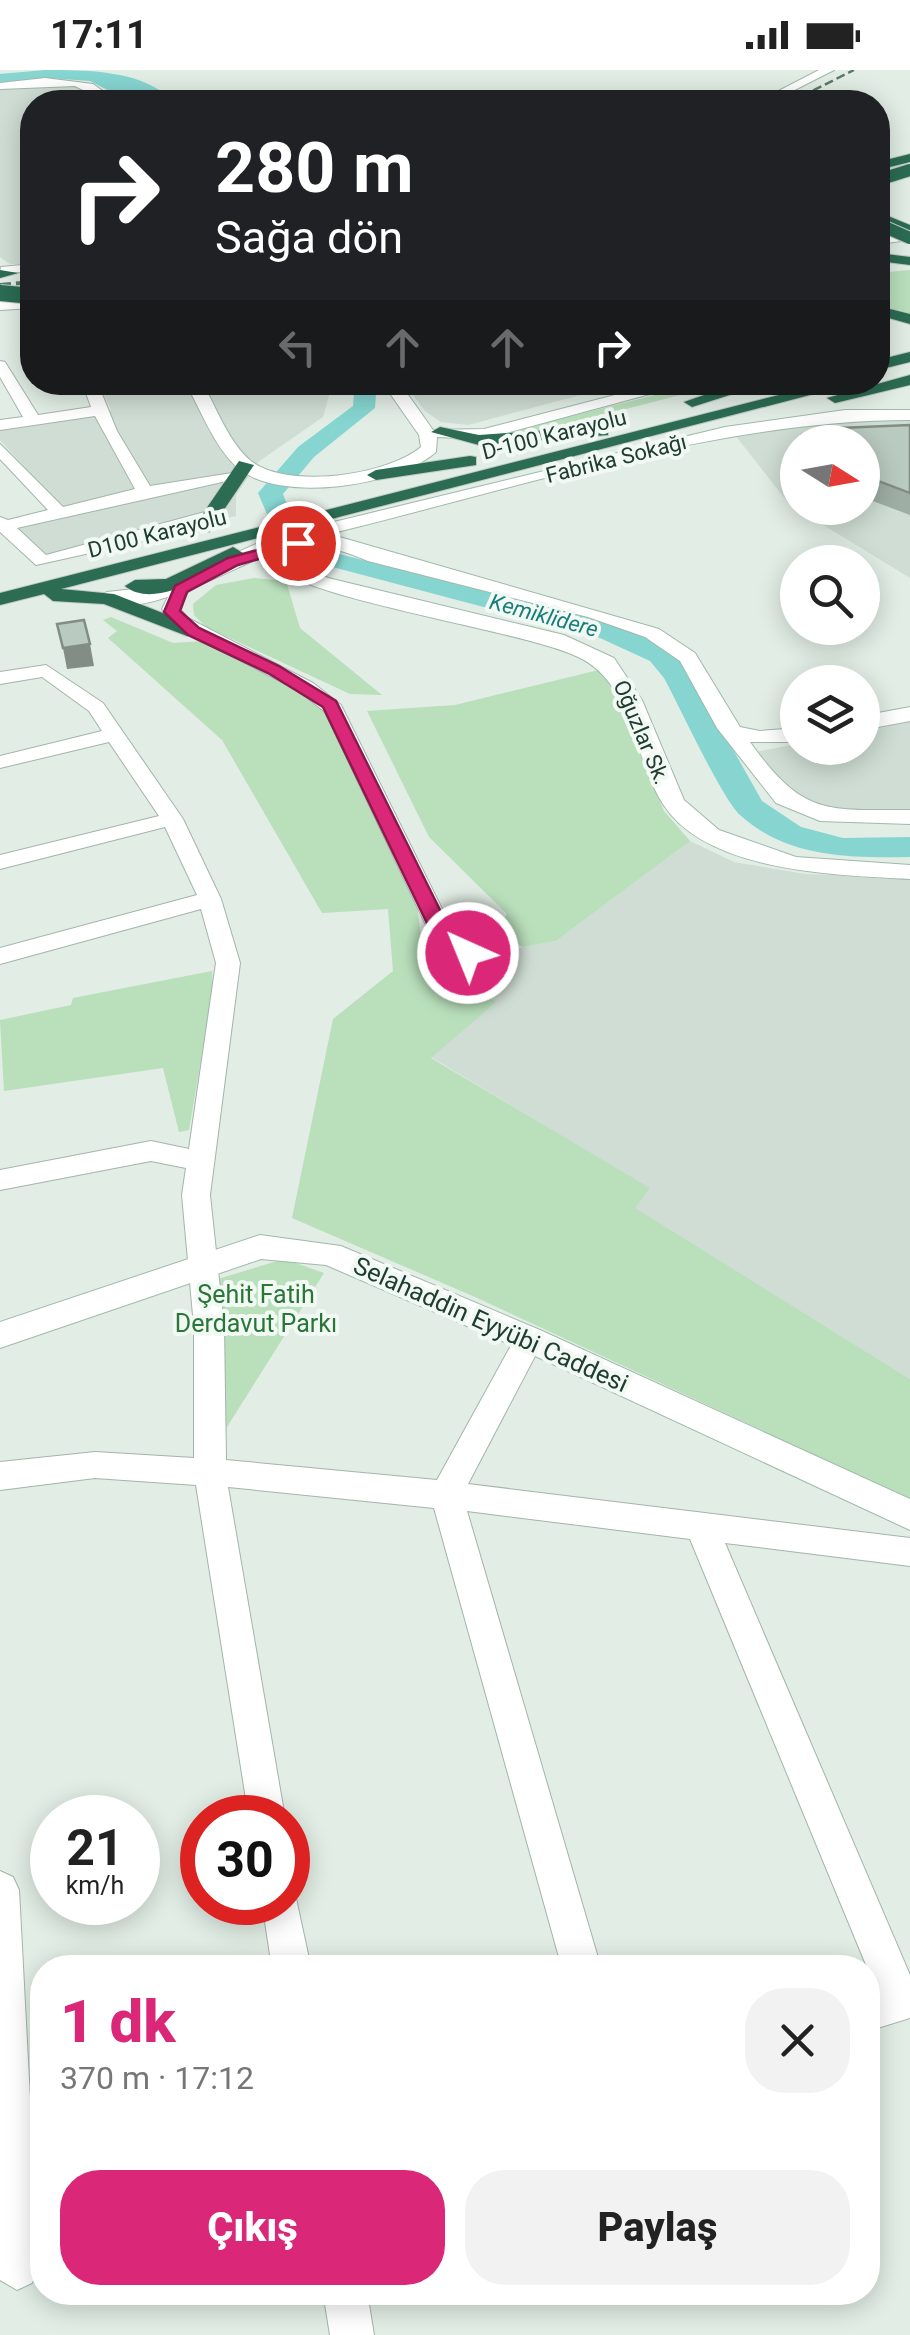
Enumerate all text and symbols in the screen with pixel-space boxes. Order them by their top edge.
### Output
text: 17:11 [50,13,148,57]
text: 280 m [215,127,414,209]
icon: right [50,130,180,260]
text: Sağa dön [215,211,403,264]
icon: left [270,320,325,375]
icon: ahead [375,320,430,375]
icon: ahead [480,320,535,375]
icon: right [585,320,640,375]
street label: D-100 Karayolu [479,404,629,465]
north arrow [780,425,880,525]
map controls [780,425,880,765]
street label: Fabrika Sokağı [543,429,689,488]
pin [256,501,341,586]
street label: D100 Karayolu [85,504,229,563]
icon: arrive [271,516,326,571]
button: search [780,545,880,645]
water label: Kemiklidere [487,589,601,642]
button: layers [780,665,880,765]
street label: Oğuzlar Sk. [608,676,675,788]
position arrow [416,901,520,1005]
street label: Selahaddin Eyyübi Caddesi [349,1251,633,1398]
park label: Şehit Fatih Derdavut Parkı [175,1280,337,1338]
speed limit sign: 30 [180,1795,310,1925]
text: 21 [66,1819,124,1877]
text: km/h [66,1871,124,1900]
text: 1 dk [60,1986,176,2057]
button: close [745,1988,850,2093]
text: 370 m · 17:12 [60,2059,254,2097]
button: Çıkış [60,2170,445,2285]
button: Paylaş [465,2170,850,2285]

